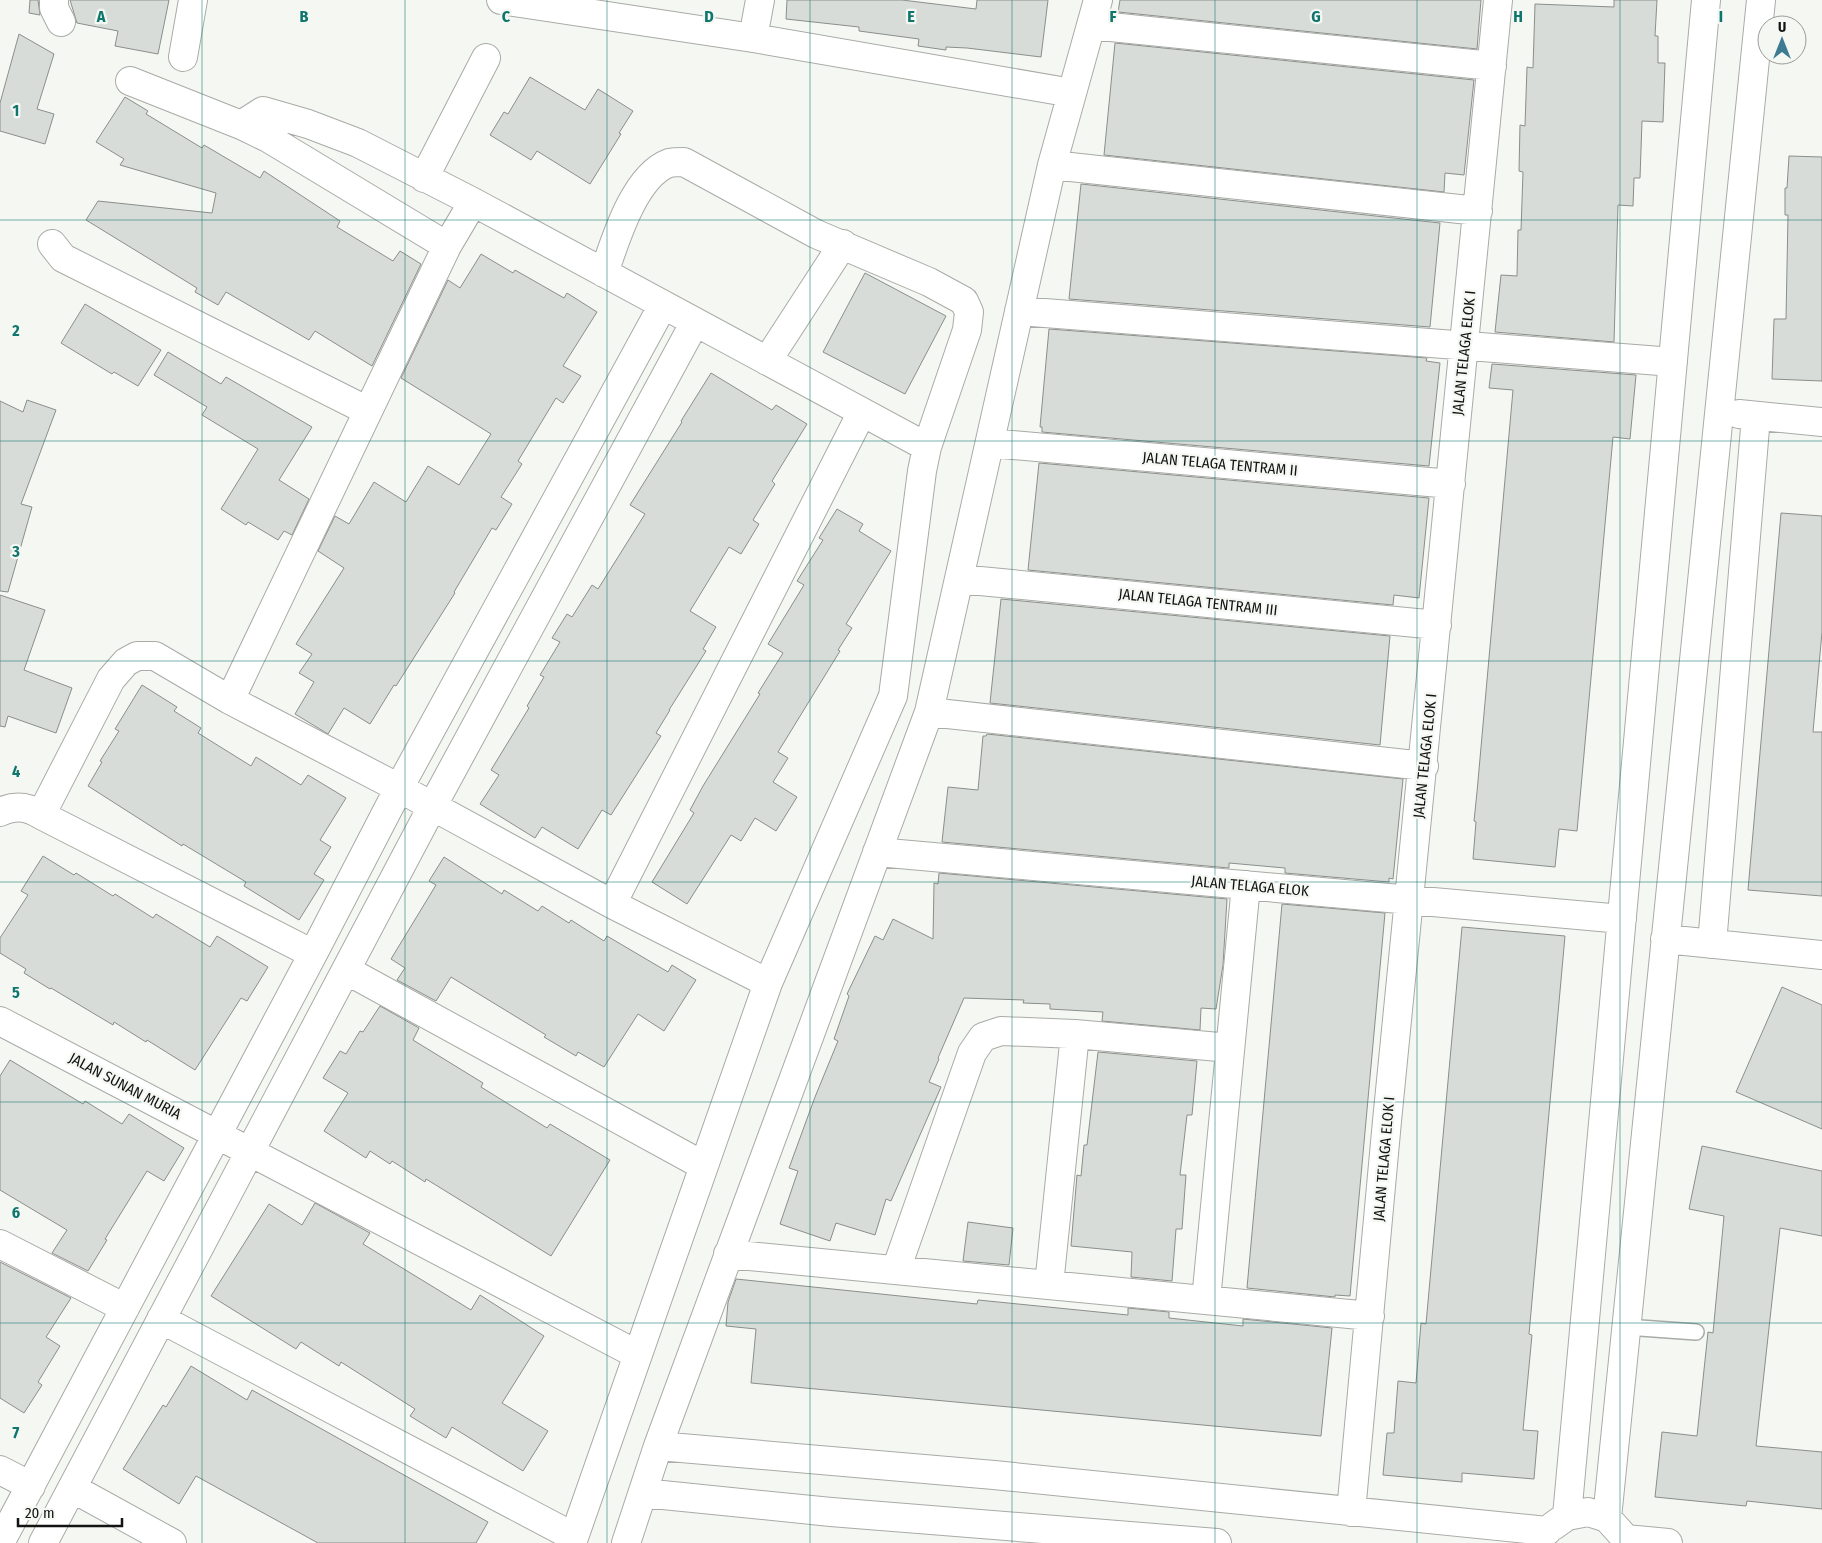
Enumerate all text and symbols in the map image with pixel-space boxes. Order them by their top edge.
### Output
text: A [96,7,106,26]
text: B [300,7,309,26]
text: C [502,7,511,26]
text: D [704,7,714,26]
text: E [907,7,915,26]
text: F [1109,7,1117,26]
text: G [1311,7,1321,26]
text: H [1513,7,1523,26]
text: I [1719,7,1723,26]
north arrow [1757,15,1807,65]
text: U [1778,19,1786,36]
text: 1 [13,101,19,120]
street label: JALAN TELAGA ELOK I [1448,290,1480,416]
text: 2 [11,321,20,340]
street label: JALAN TELAGA TENTRAM II [1142,448,1298,480]
text: 3 [11,542,20,561]
street label: JALAN TELAGA TENTRAM III [1118,585,1278,619]
street label: JALAN TELAGA ELOK I [1409,693,1441,819]
text: 4 [12,762,20,781]
street label: JALAN TELAGA ELOK [1190,872,1310,900]
text: 5 [12,983,20,1002]
street label: JALAN SUNAN MURIA [66,1049,184,1123]
street label: JALAN TELAGA ELOK I [1370,1096,1398,1222]
text: 6 [12,1203,20,1222]
text: 7 [13,1423,20,1442]
scale bar [18,1496,121,1528]
text: 20 m [25,1504,55,1522]

